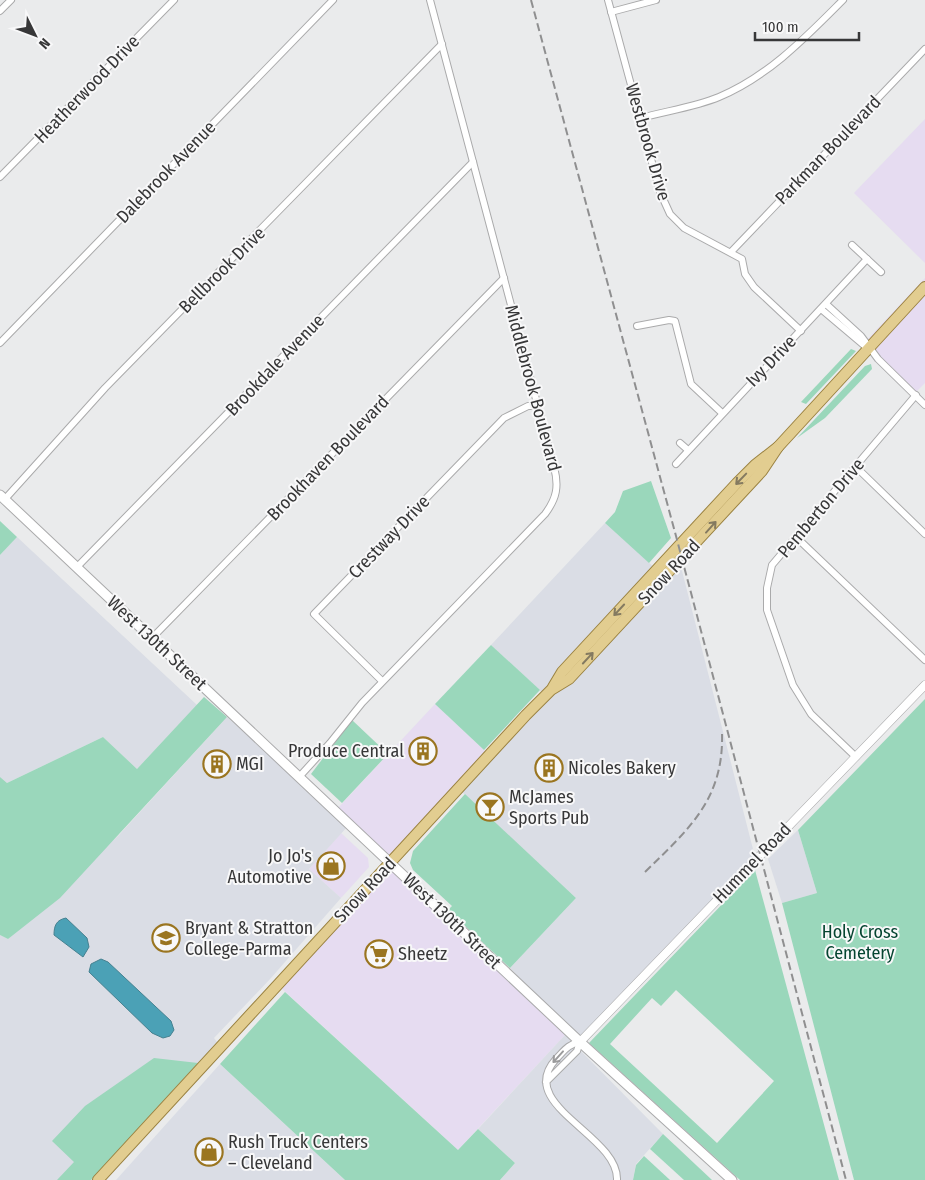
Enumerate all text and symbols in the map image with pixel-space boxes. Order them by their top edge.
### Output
north arrow [10,10,60,60]
scale bar [755,10,859,42]
text: 100 m [762,18,799,36]
street label: Heatherwood Drive [30,30,144,148]
text: N [35,35,53,52]
street label: Westbrook Drive [621,81,675,203]
street label: Parkman Boulevard [771,91,885,209]
street label: Dalebrook Avenue [112,116,220,228]
street label: Bellbrook Drive [174,222,270,318]
street label: Middlebrook Boulevard [500,302,566,474]
street label: Brookdale Avenue [221,309,329,420]
street label: Ivy Drive [741,331,801,391]
street label: Brookhaven Boulevard [263,391,393,525]
street label: Pemberton Drive [773,454,869,562]
one-way arrow [736,472,748,484]
street label: Crestway Drive [344,491,434,583]
one-way arrow [705,520,717,533]
street label: Snow Road [633,535,705,609]
street label: West 130th Street [103,591,212,695]
one-way arrow [613,604,625,617]
one-way arrow [582,652,594,665]
building icon: Produce Central [408,736,438,766]
place label: Produce Central [288,740,404,762]
building icon: MGI [202,749,232,779]
place label: MGI [236,753,264,775]
building icon: Nicoles Bakery [534,753,564,783]
place label: Nicoles Bakery [568,757,676,779]
place label: McJames Sports Pub [509,786,589,829]
bar icon: McJames Sports Pub [475,792,505,822]
street label: Hummel Road [708,818,796,908]
place label: Jo Jo's Automotive [227,845,312,888]
shop icon: Jo Jo's Automotive [316,851,346,881]
street label: Snow Road [329,853,401,927]
street label: West 130th Street [398,868,506,974]
place label: Bryant & Stratton College-Parma [185,917,313,960]
park label: Holy Cross Cemetery [822,921,899,964]
school or university icon: Bryant & Stratton College-Parma [151,923,181,953]
supermarket icon: Sheetz [364,939,394,969]
place label: Sheetz [398,943,447,965]
one-way arrow [552,1051,564,1064]
place label: Rush Truck Centers – Cleveland [228,1131,368,1174]
shop icon: Rush Truck Centers – Cleveland [194,1137,224,1167]

